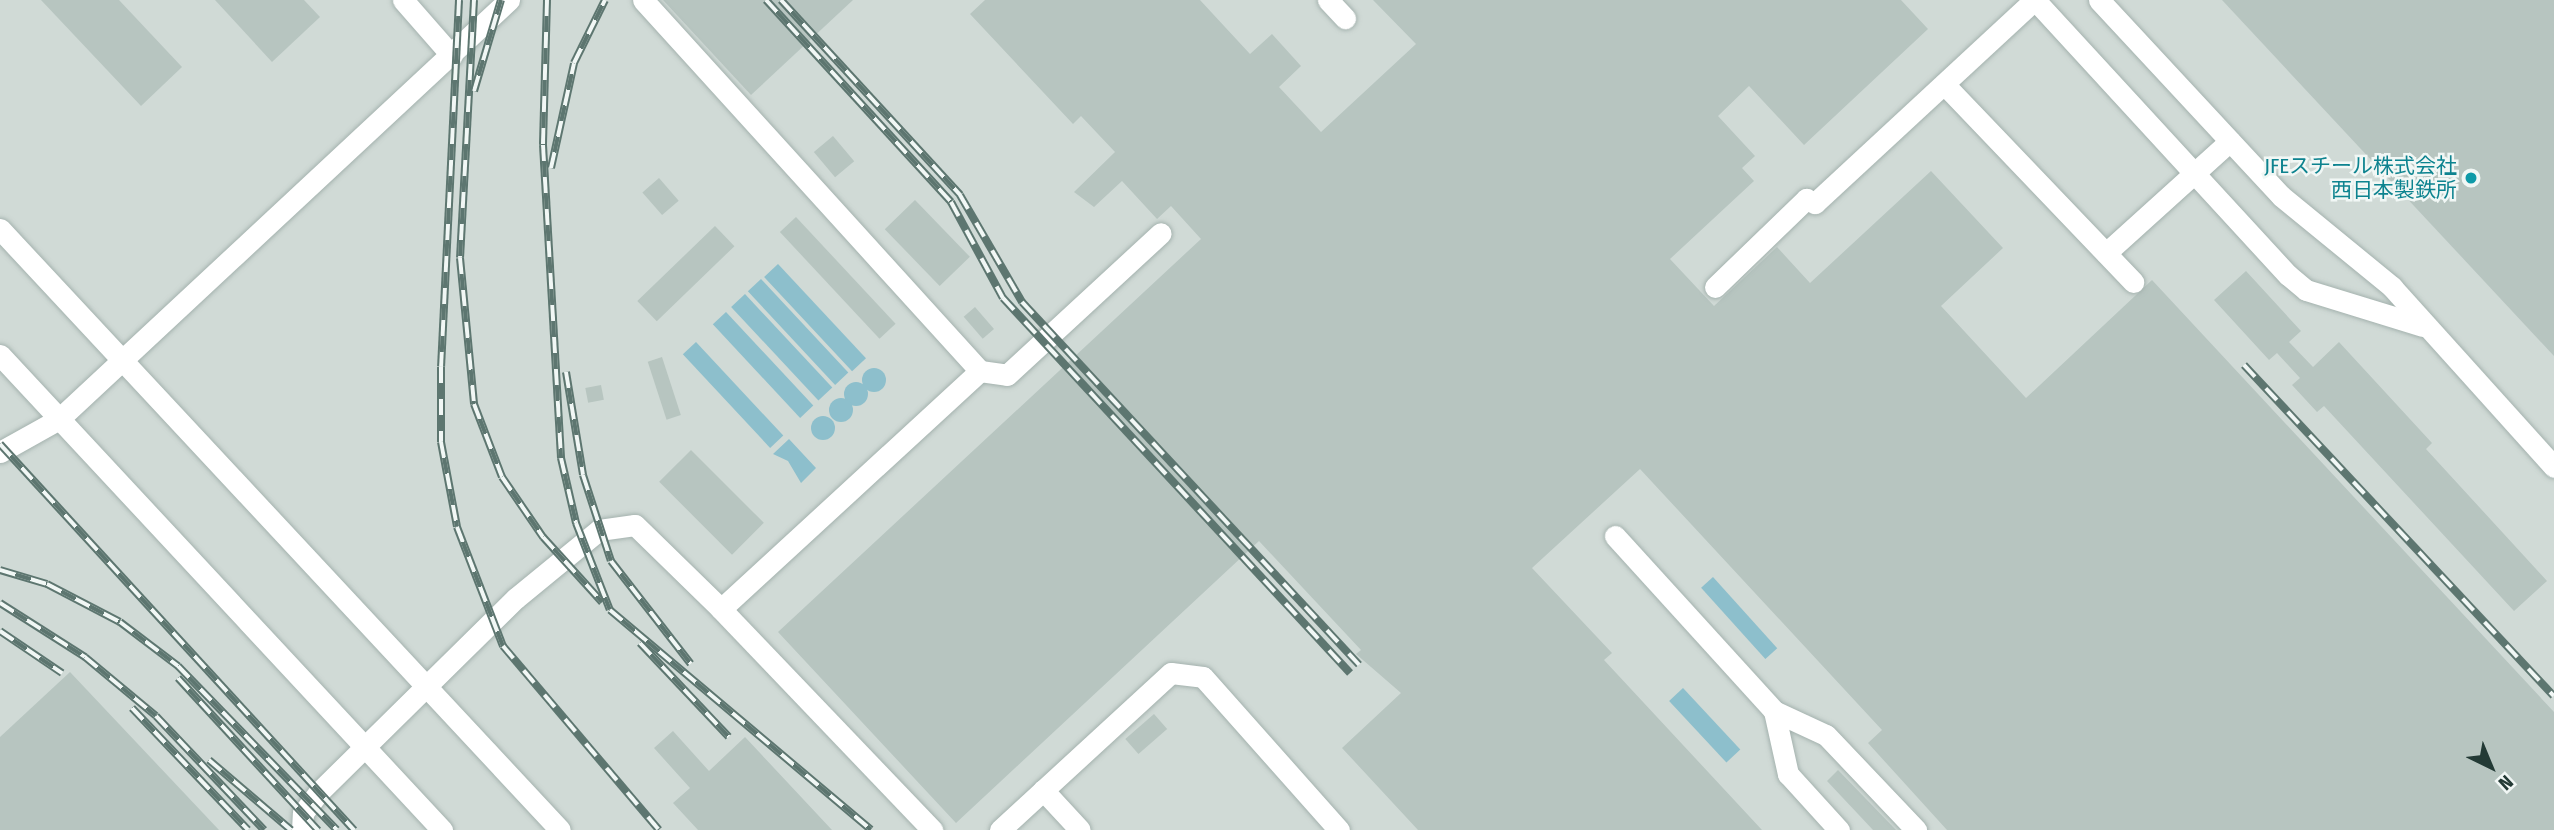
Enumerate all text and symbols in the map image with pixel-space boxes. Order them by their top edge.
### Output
place label: JFEスチール株式会社 西日本製鉄所 [2264,153,2457,203]
marker: JFEスチール株式会社 西日本製鉄所 [2463,170,2479,186]
north arrow [2456,732,2526,802]
text: N [2494,770,2518,795]

